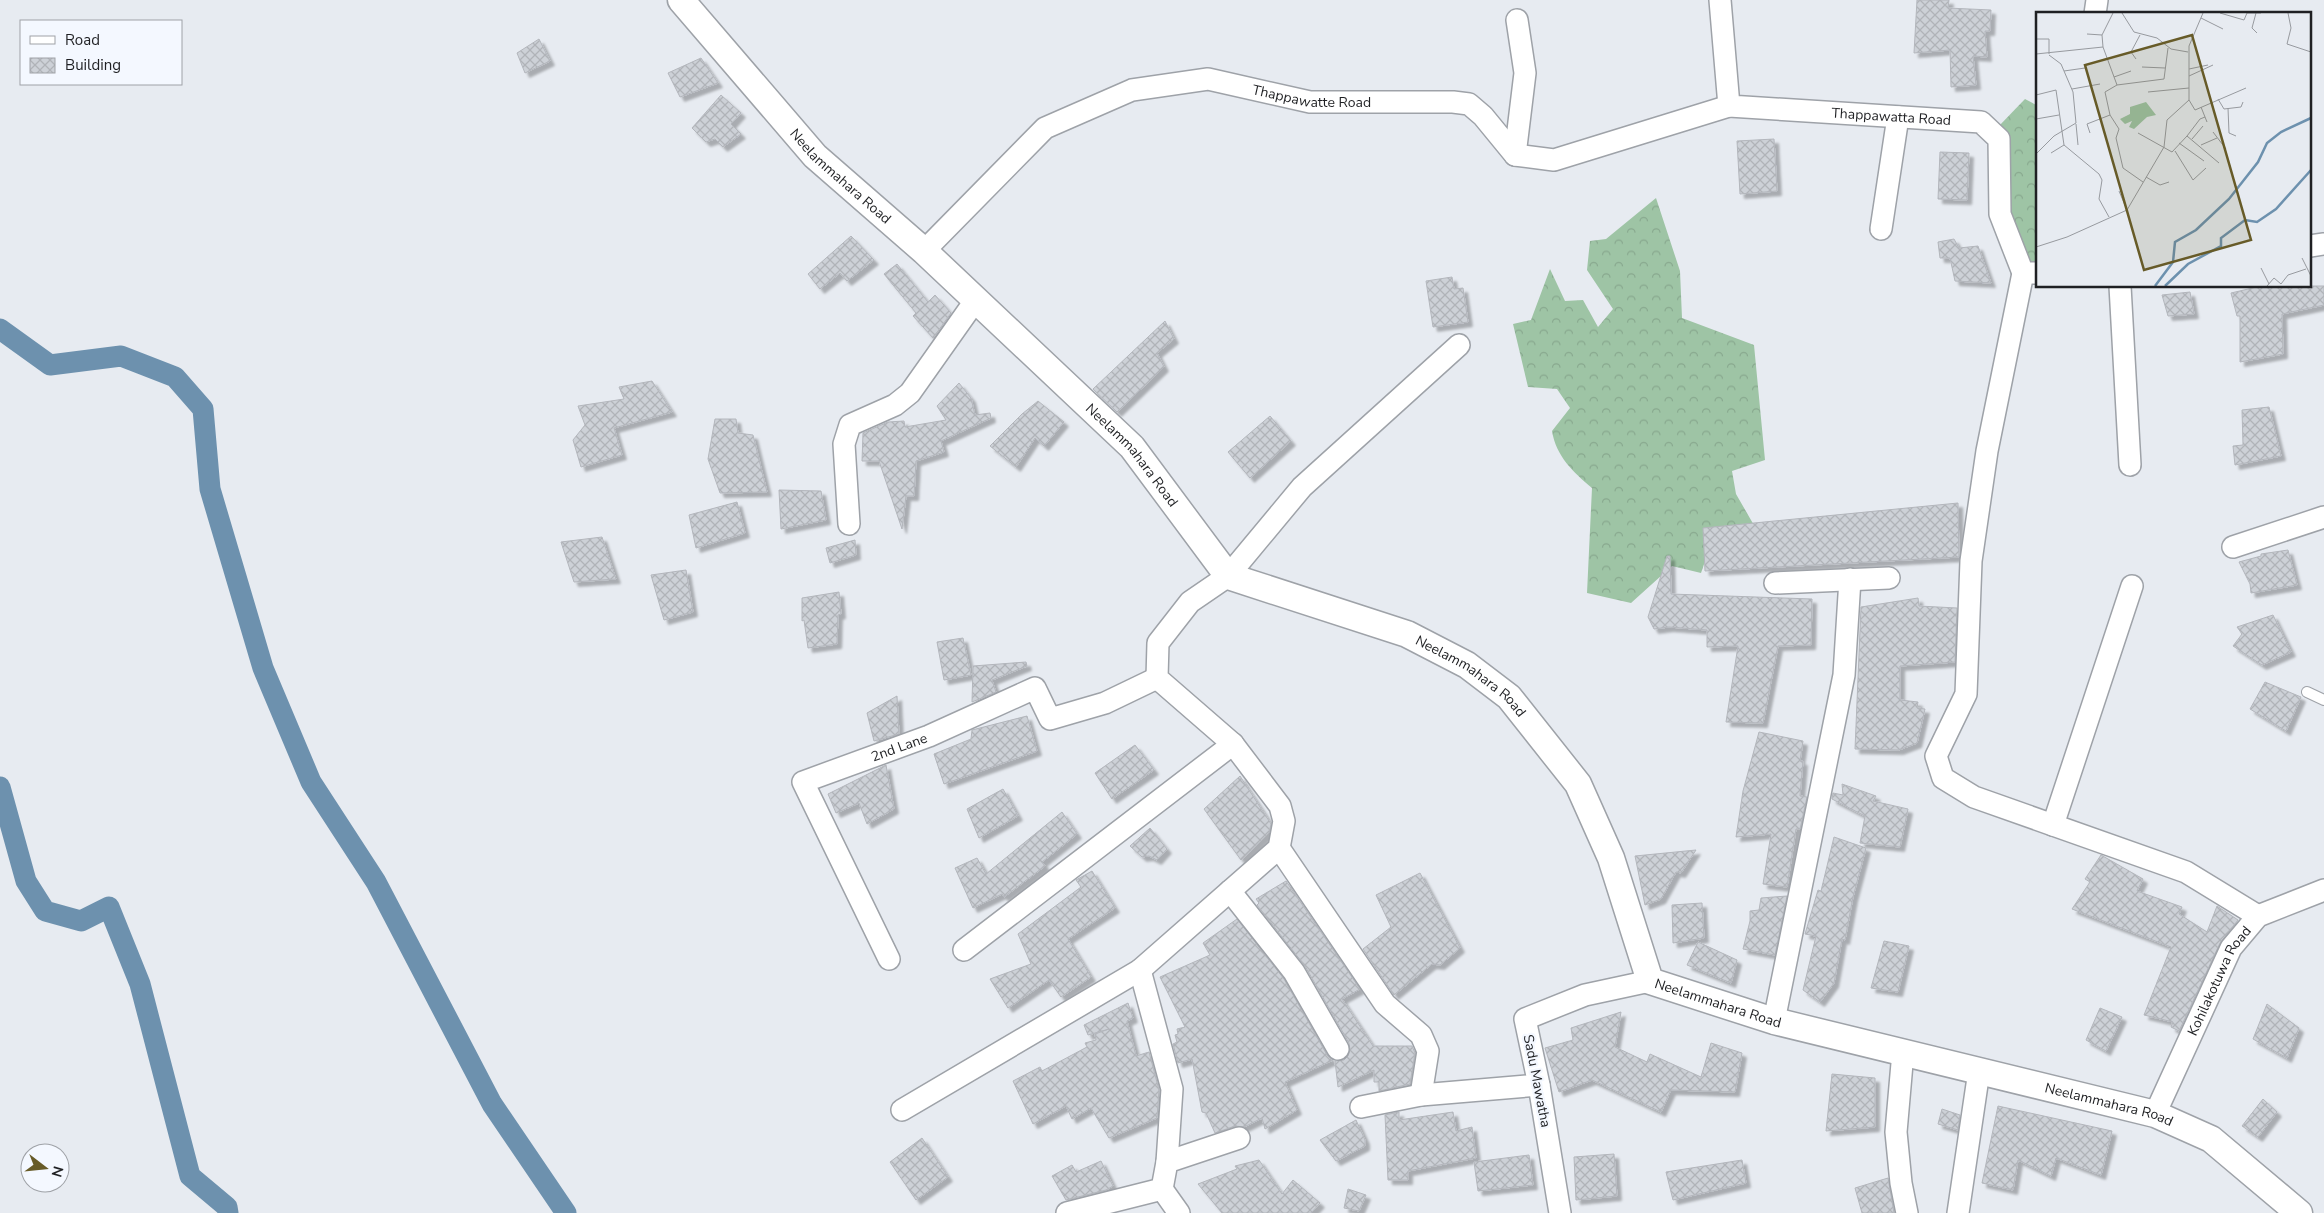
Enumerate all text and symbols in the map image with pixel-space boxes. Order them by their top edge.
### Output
inset map [2036,12,2312,288]
legend [20,20,182,85]
text: Road [65,30,100,50]
text: Building [65,55,121,75]
street label: Thappawatte Road [1251,80,1371,112]
street label: Thappawatta Road [1831,103,1952,130]
street label: Neelammahara Road [786,124,895,228]
street label: Neelammahara Road [1082,399,1183,510]
street label: Neelammahara Road [1412,631,1531,721]
street label: 2nd Lane [868,728,930,766]
street label: Kohilakotuwa Road [2183,922,2255,1039]
street label: Neelammahara Road [1652,974,1783,1032]
street label: Sadu Mawatha [1519,1033,1555,1129]
street label: Neelammahara Road [2043,1078,2176,1130]
north arrow [20,1143,70,1193]
text: N [46,1164,68,1179]

